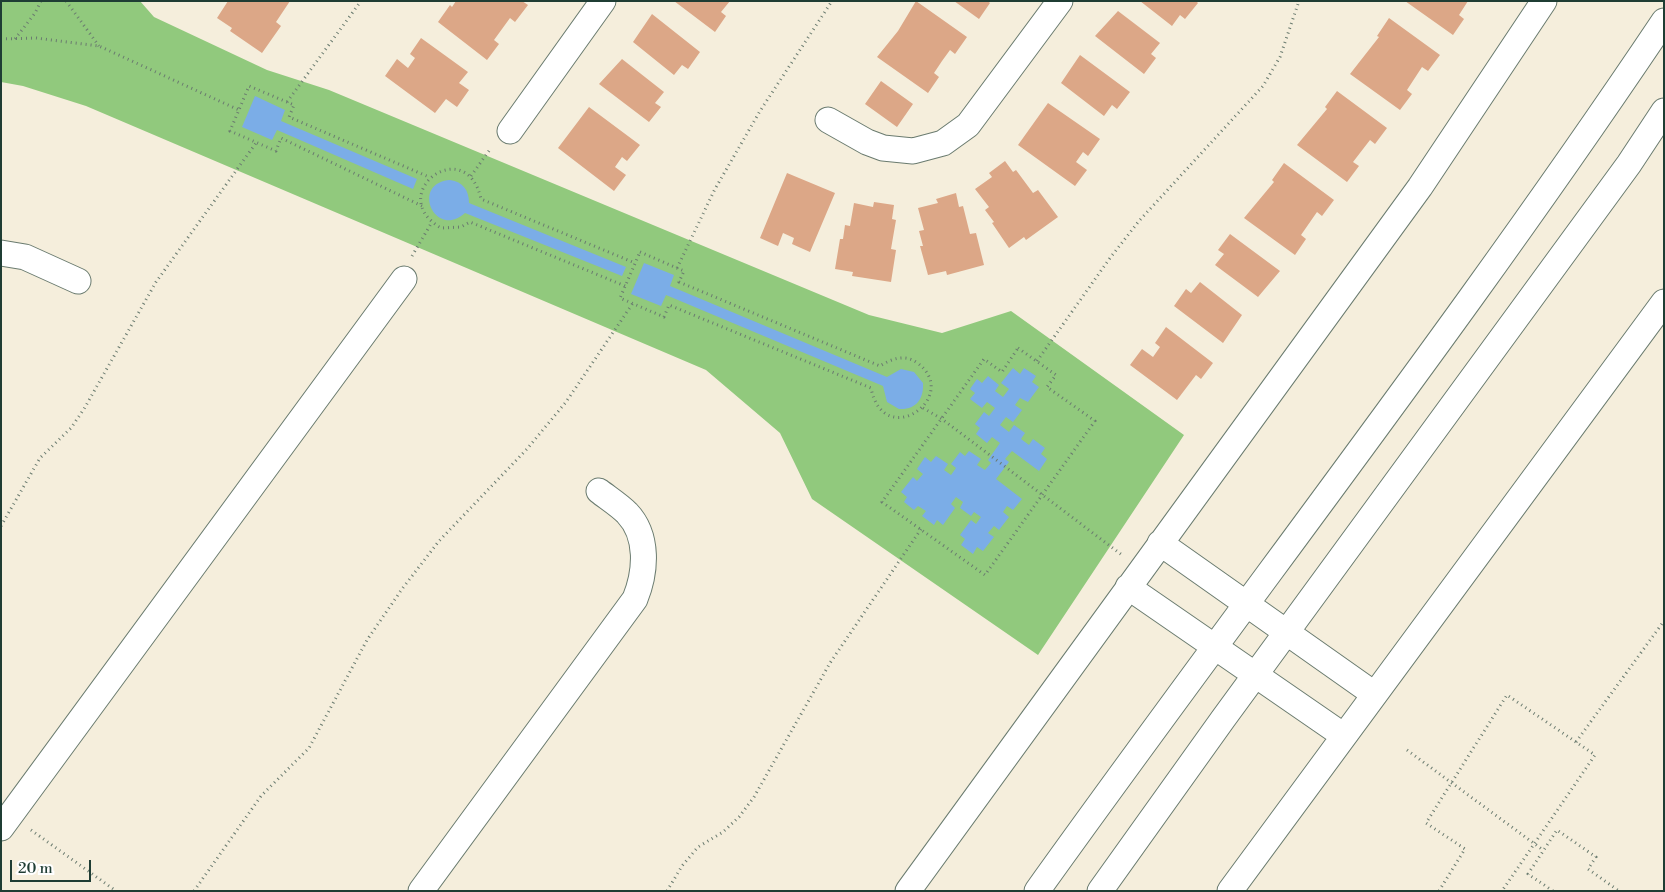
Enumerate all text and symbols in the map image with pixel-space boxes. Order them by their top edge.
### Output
scale bar [12,850,94,882]
text: 20 m [18,859,53,878]

